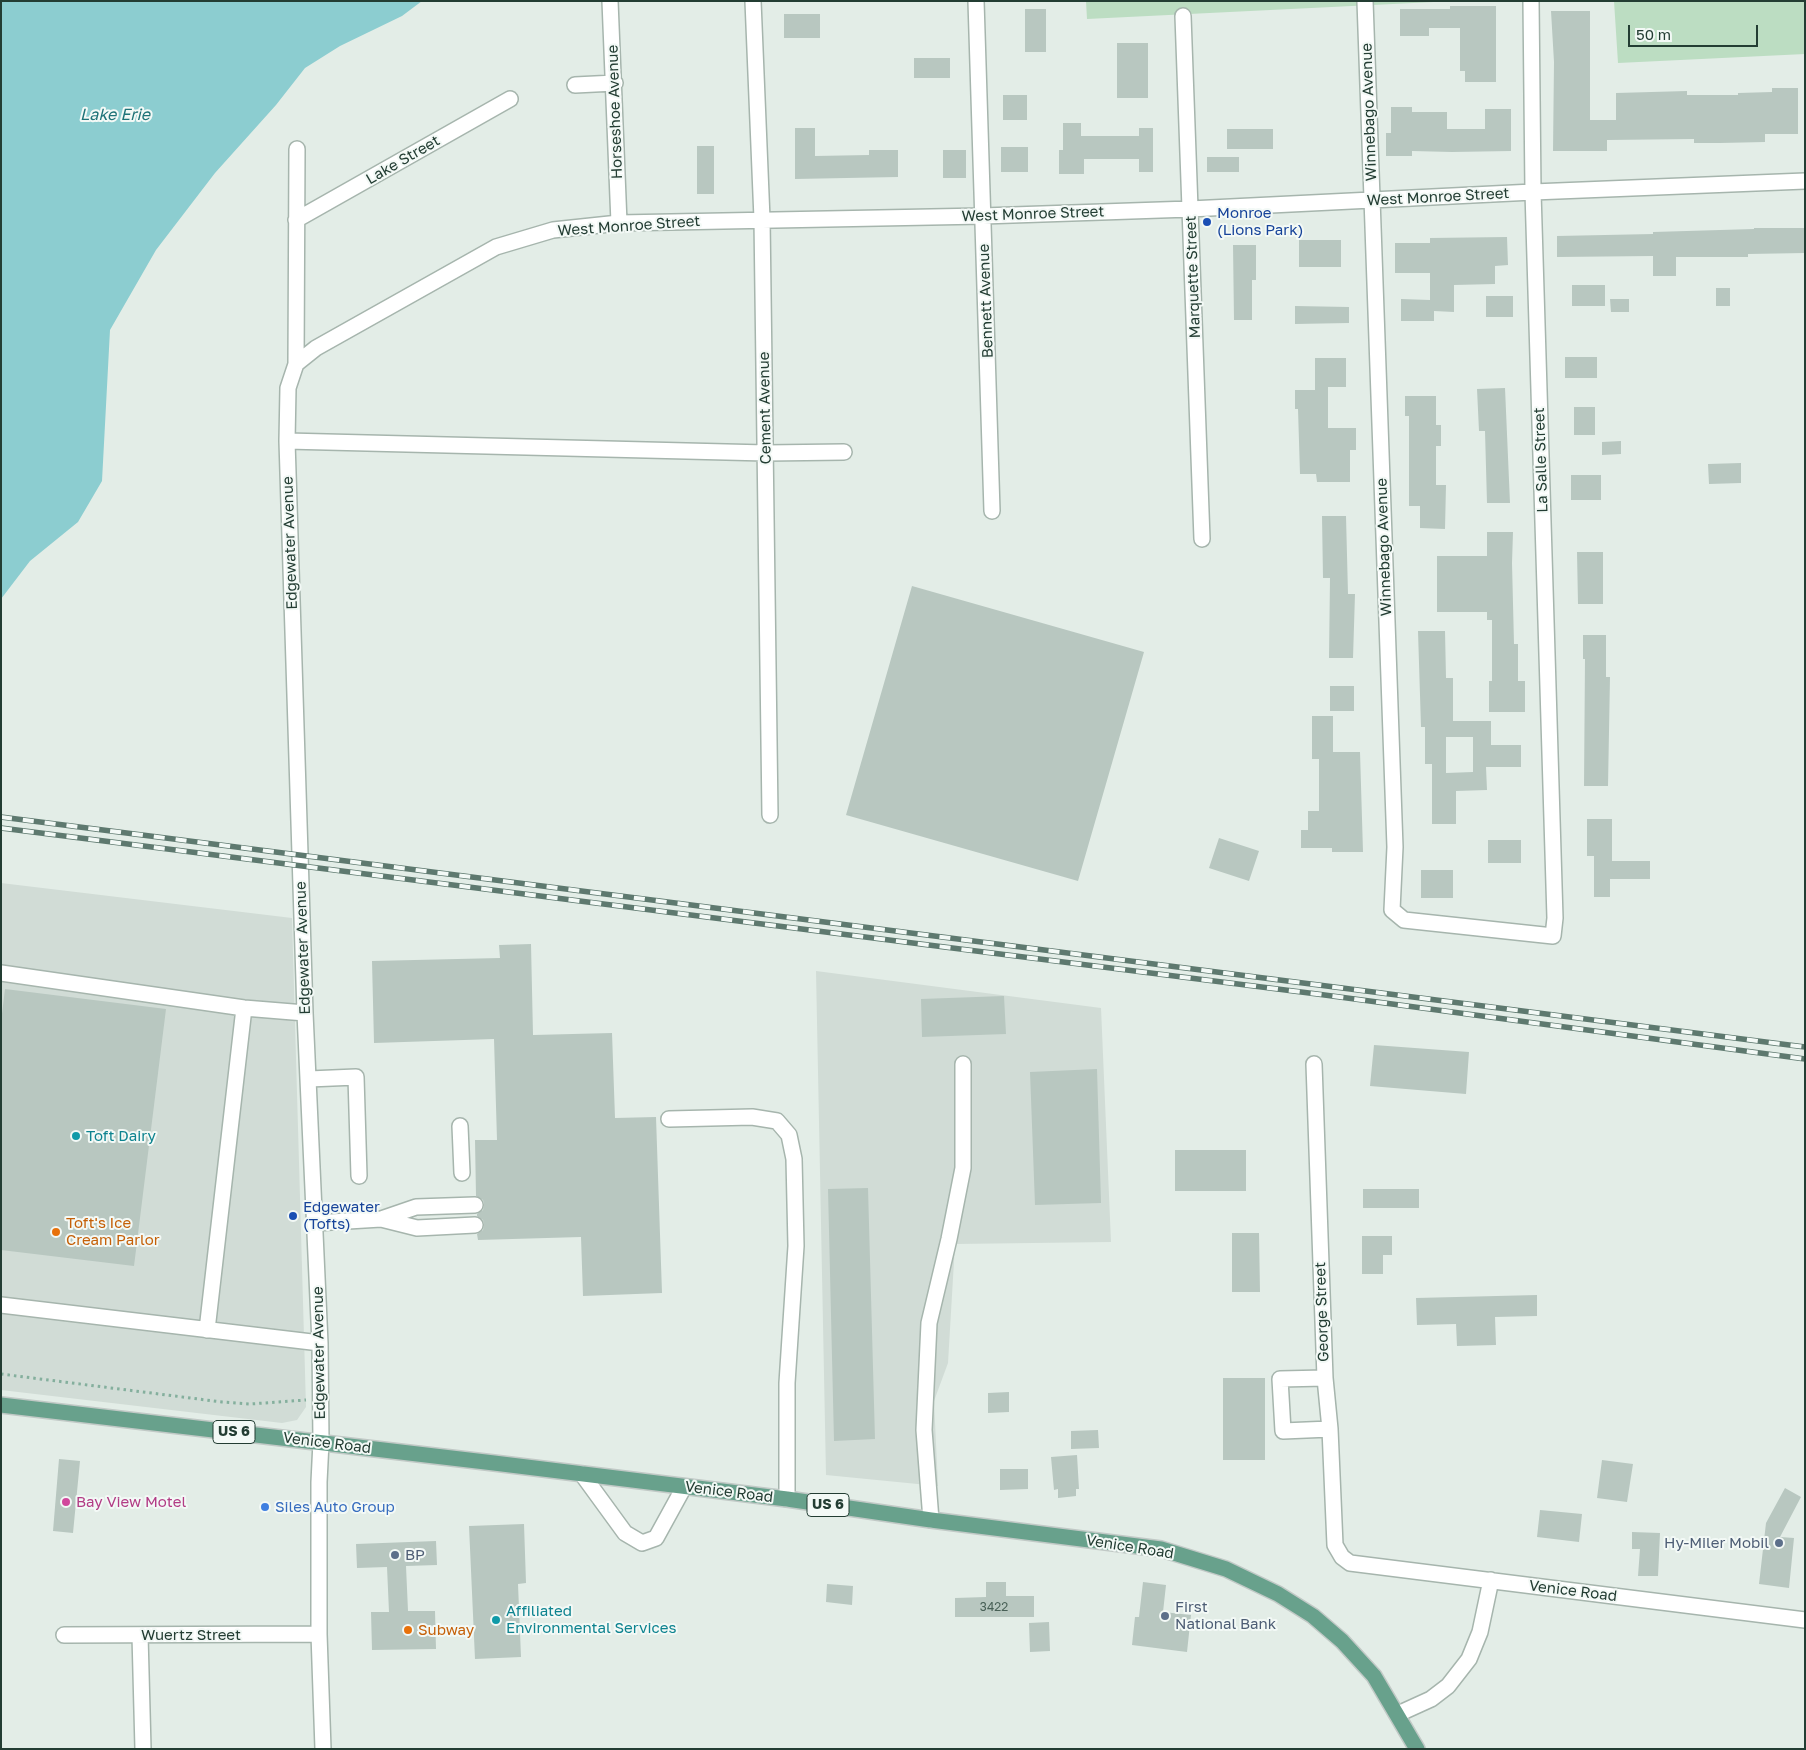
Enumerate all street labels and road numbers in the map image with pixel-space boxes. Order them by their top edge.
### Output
street label: Winnebago Avenue [1358,43,1380,181]
street label: Horseshoe Avenue [604,44,626,180]
street label: Lake Street [363,132,443,188]
street label: West Monroe Street [1366,184,1510,210]
street label: West Monroe Street [961,203,1105,225]
street label: West Monroe Street [557,212,701,240]
street label: Marquette Street [1182,215,1204,339]
street label: Bennett Avenue [975,243,997,359]
street label: Cement Avenue [755,352,775,464]
street label: La Salle Street [1530,407,1552,513]
street label: Edgewater Avenue [279,476,301,610]
street label: Winnebago Avenue [1373,478,1395,616]
street label: Edgewater Avenue [292,881,314,1015]
street label: George Street [1311,1262,1333,1362]
street label: Edgewater Avenue [309,1286,329,1420]
road number: US 6 [213,1420,255,1444]
street label: Venice Road [282,1429,372,1457]
street label: Venice Road [684,1478,774,1506]
road number: US 6 [807,1494,849,1516]
street label: Venice Road [1085,1531,1175,1563]
street label: Venice Road [1528,1577,1618,1605]
street label: Wuertz Street [141,1626,241,1644]

